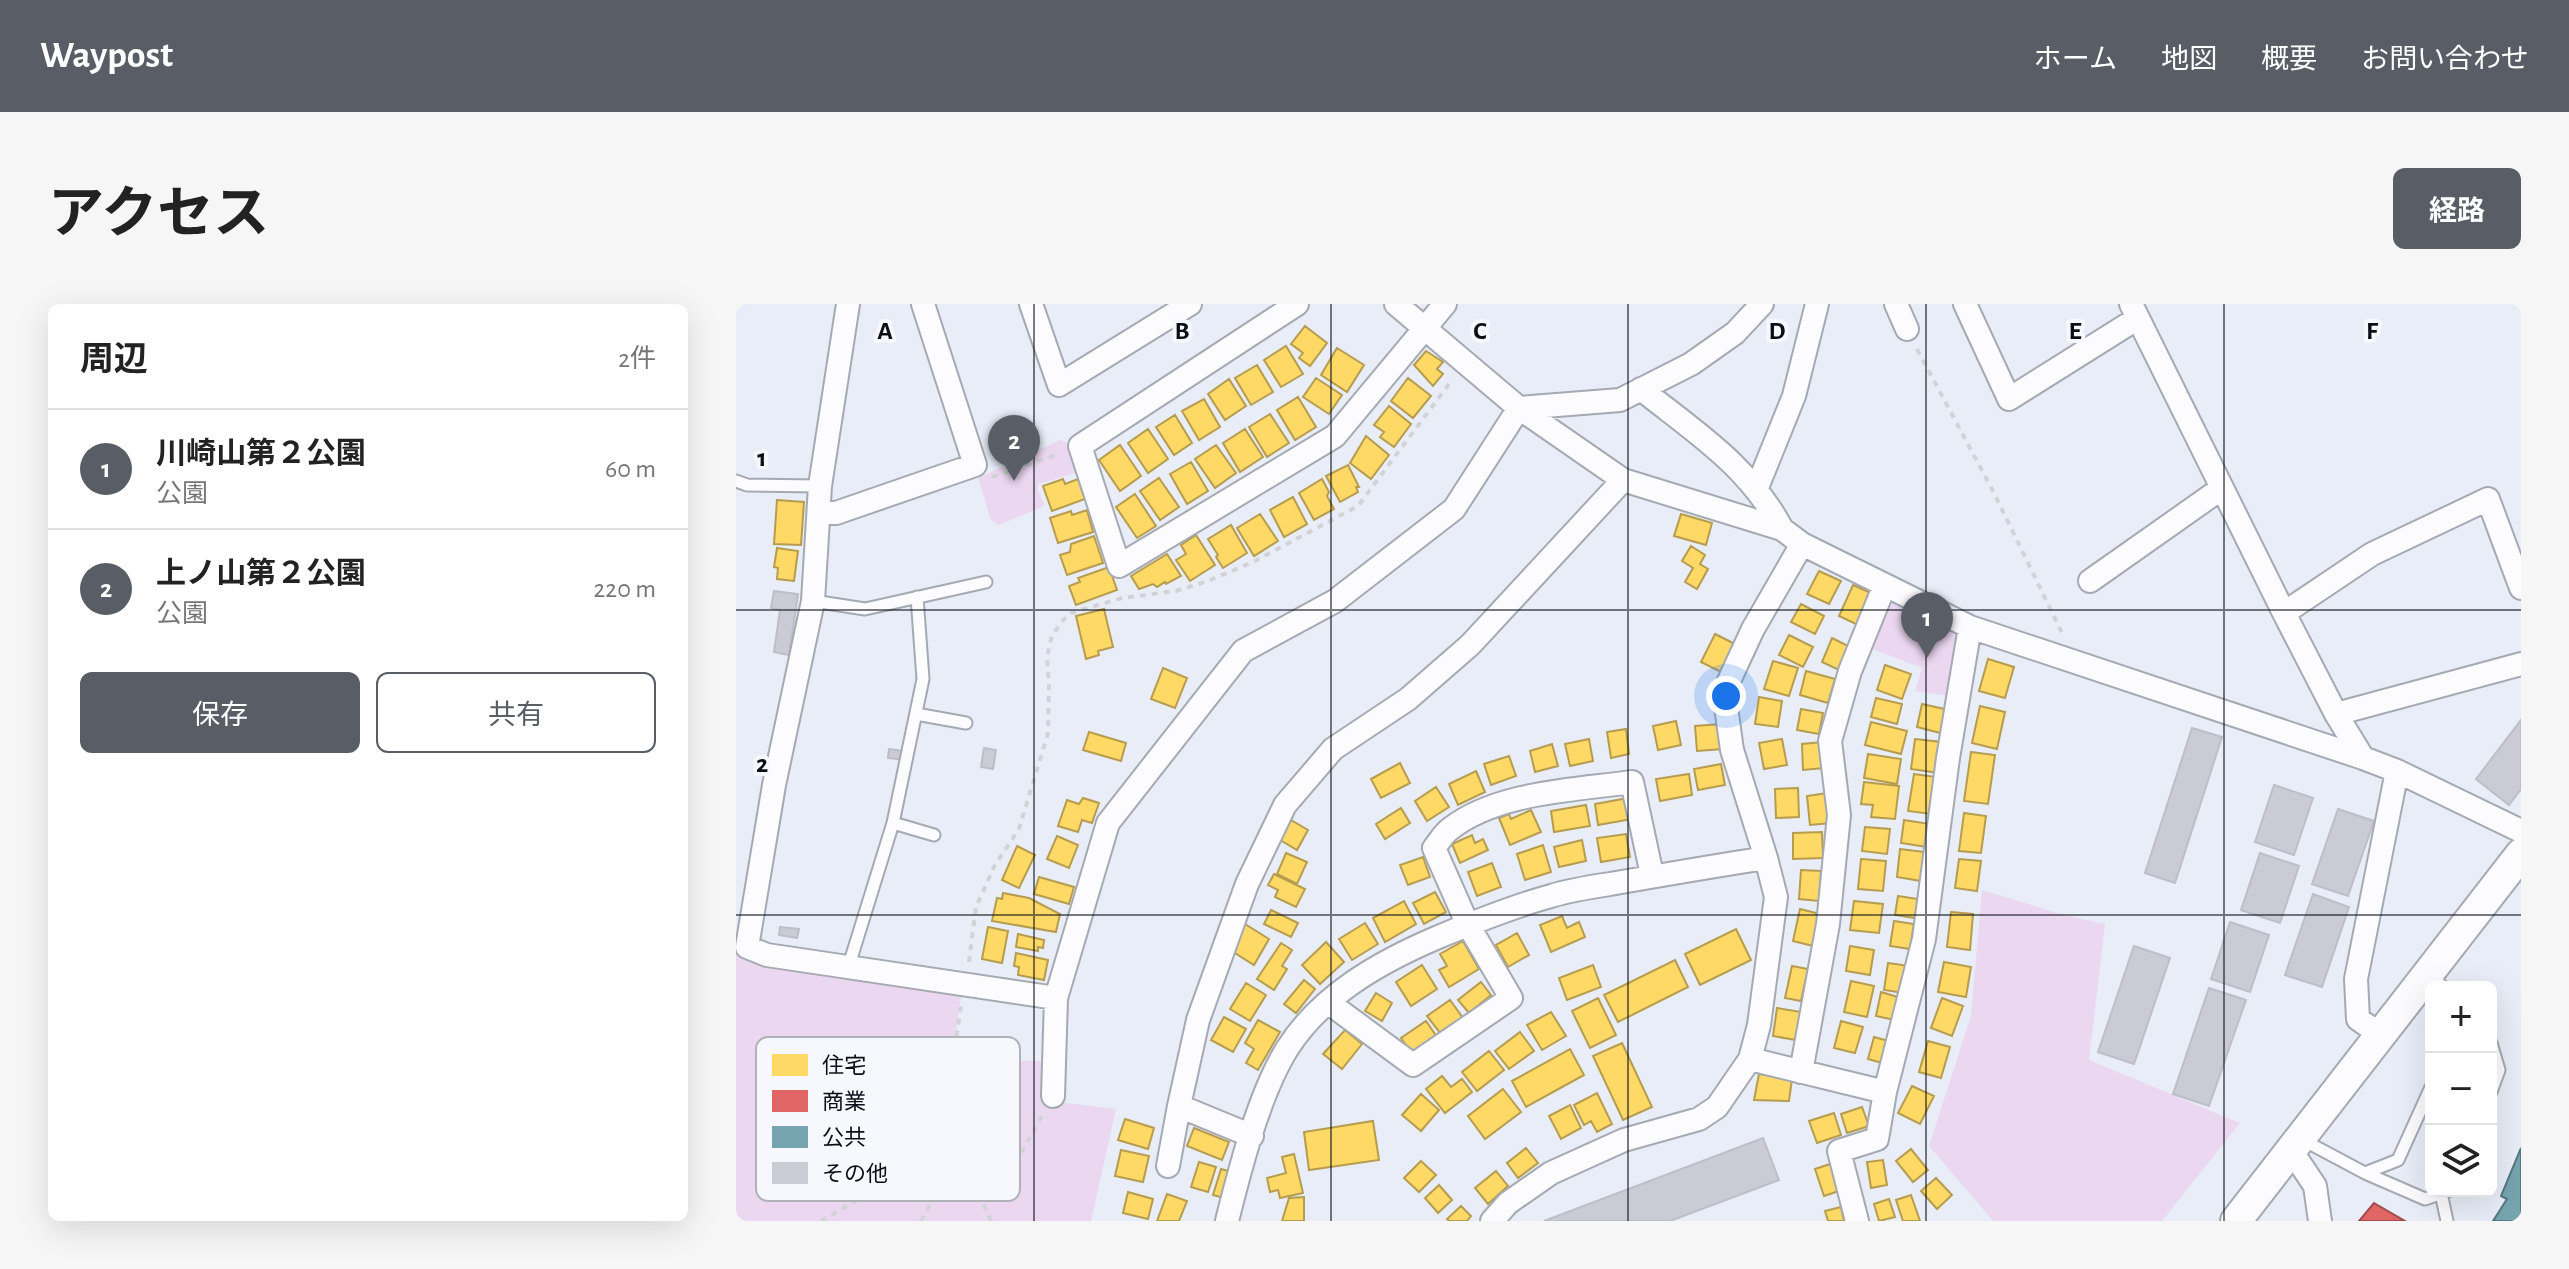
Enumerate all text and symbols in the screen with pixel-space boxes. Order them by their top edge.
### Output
text: Waypost [40,37,173,75]
text: ホーム [2034,46,2117,74]
text: 地図 [2161,46,2217,74]
text: 概要 [2261,46,2317,74]
text: お問い合わせ [2361,46,2529,74]
button: 経路 [2393,168,2521,249]
text: アクセス [48,187,269,243]
text: A [877,318,893,344]
text: B [1174,318,1190,344]
text: C [1473,318,1487,344]
text: D [1768,318,1786,344]
text: E [2068,318,2082,344]
text: F [2366,318,2379,344]
text: 周辺 [80,343,148,377]
text: 2件 [618,346,656,372]
pin: 2 [988,415,1040,481]
text: 川崎山第２公園 [156,439,366,469]
text: 1 [757,445,767,471]
text: 1 [101,456,111,482]
text: 60 m [605,456,656,482]
text: 公園 [156,481,208,507]
text: 上ノ山第２公園 [156,559,366,589]
text: 2 [100,576,112,602]
text: 220 m [594,576,656,602]
pin: 1 [1901,592,1953,658]
text: 公園 [156,601,208,627]
button: 保存 [80,672,360,753]
button: 共有 [376,672,656,753]
your location [1706,676,1746,716]
text: 2 [756,751,768,777]
map controls [2425,981,2497,1197]
button: + [2425,981,2497,1053]
legend [756,1037,1020,1201]
button: − [2425,1053,2497,1125]
text: 住宅 [822,1054,866,1077]
text: 商業 [822,1090,866,1113]
button: layers [2425,1125,2497,1197]
text: 公共 [822,1126,866,1149]
text: その他 [822,1162,888,1185]

